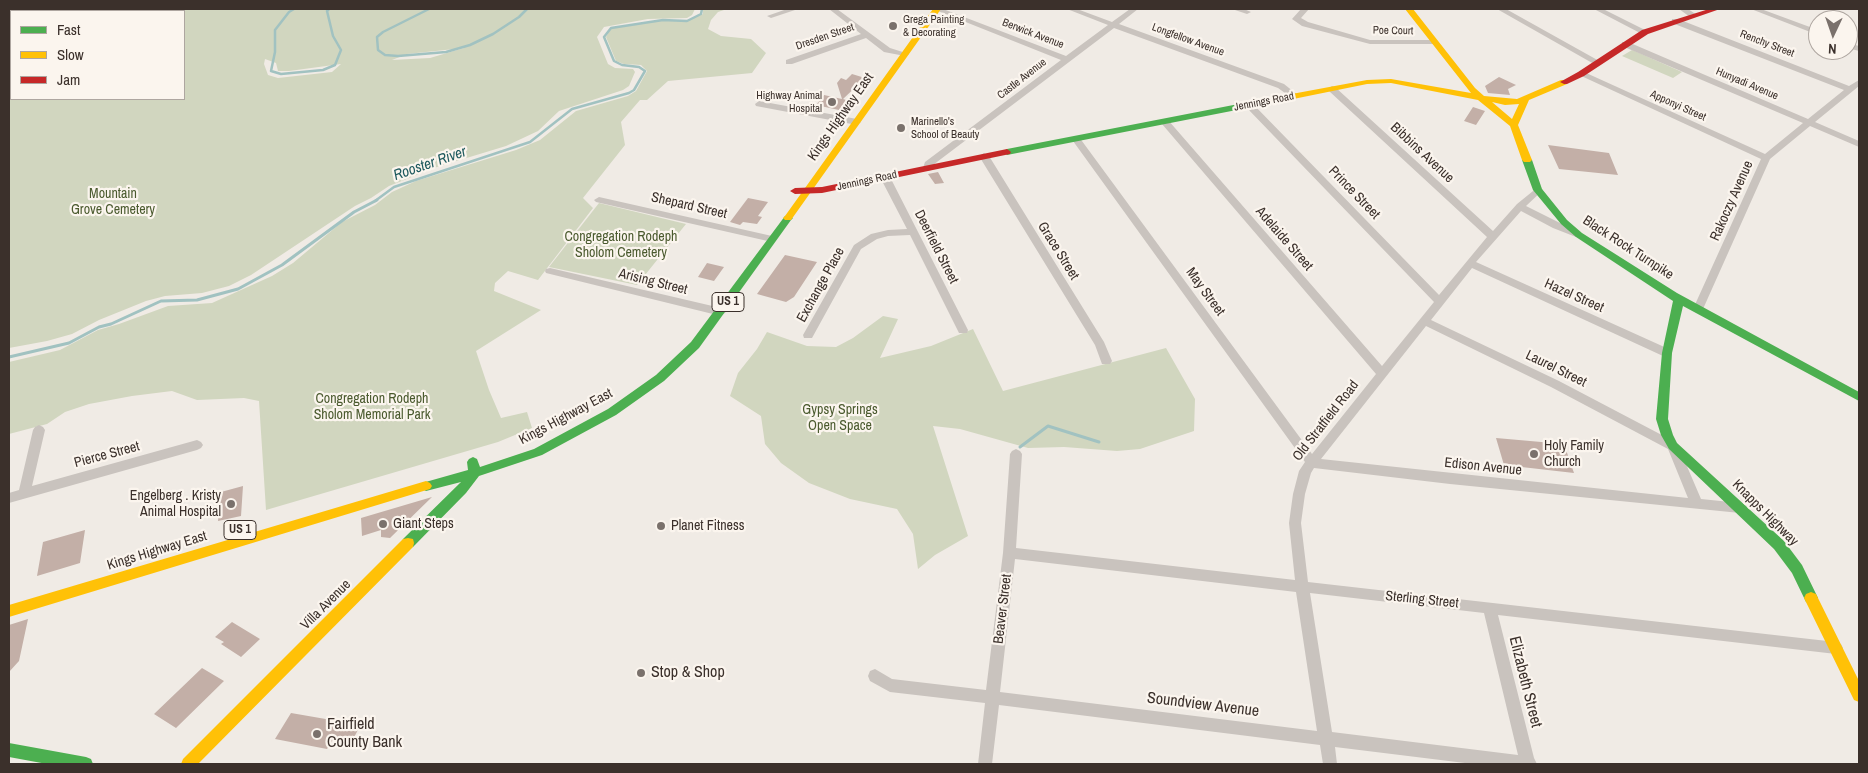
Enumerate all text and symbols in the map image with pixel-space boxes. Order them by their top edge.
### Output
legend [10,10,185,100]
north arrow [1808,10,1858,60]
place label: Grega Painting & Decorating [903,13,964,39]
street label: Berwick Avenue [1000,16,1066,52]
text: Fast [57,19,80,40]
marker: Grega Painting & Decorating [887,20,899,32]
street label: Dresden Street [794,21,856,53]
street label: Longfellow Avenue [1150,21,1226,59]
street label: Poe Court [1373,24,1413,38]
street label: Renchy Street [1738,28,1796,60]
text: N [1828,40,1837,58]
text: Slow [57,44,84,65]
street label: Castle Avenue [995,56,1049,102]
street label: Hunyadi Avenue [1714,65,1780,103]
text: Jam [57,69,80,90]
street label: Kings Highway East [804,70,878,164]
street label: Apponyi Street [1648,88,1708,124]
place label: Highway Animal Hospital [756,89,822,115]
street label: Jennings Road [1233,90,1295,114]
marker: Highway Animal Hospital [826,96,838,108]
place label: Marinello's School of Beauty [911,115,979,141]
street label: Bibbins Avenue [1387,119,1457,187]
marker: Marinello's School of Beauty [895,122,907,134]
water label: Rooster River [391,143,469,185]
street label: Rakoczy Avenue [1707,158,1757,244]
street label: Prince Street [1325,163,1383,223]
street label: Jennings Road [836,168,898,194]
park label: Mountain Grove Cemetery [71,186,155,218]
street label: Shepard Street [649,189,729,223]
street label: Adelaide Street [1252,204,1316,274]
street label: Deerfield Street [910,207,962,287]
street label: Black Rock Turnpike [1579,212,1677,284]
street label: Grace Street [1034,219,1082,283]
park label: Congregation Rodeph Sholom Cemetery [565,229,677,262]
street label: Exchange Place [794,245,848,325]
street label: Arising Street [617,265,689,299]
street label: May Street [1182,265,1228,319]
street label: Hazel Street [1542,275,1606,317]
road number: US 1 [712,292,744,312]
street label: Laurel Street [1523,347,1589,391]
street label: Old Stratfield Road [1289,377,1363,465]
street label: Kings Highway East [516,385,616,449]
park label: Congregation Rodeph Sholom Memorial Park [314,391,430,424]
park label: Gypsy Springs Open Space [802,402,878,434]
street label: Pierce Street [72,438,142,472]
place label: Holy Family Church [1544,438,1604,471]
marker: Holy Family Church [1528,448,1540,460]
street label: Edison Avenue [1443,455,1523,479]
street label: Knapps Highway [1728,476,1802,550]
place label: Engelberg . Kristy Animal Hospital [130,488,221,520]
marker: Engelberg . Kristy Animal Hospital [225,498,237,510]
place label: Giant Steps [393,516,454,532]
marker: Giant Steps [377,518,389,530]
place label: Planet Fitness [671,518,744,534]
road number: US 1 [224,520,256,540]
marker: Planet Fitness [655,520,667,532]
street label: Kings Highway East [105,528,209,574]
street label: Beaver Street [990,573,1016,645]
street label: Villa Avenue [297,576,355,634]
street label: Sterling Street [1385,588,1459,612]
street label: Elizabeth Street [1504,634,1546,730]
place label: Stop & Shop [651,663,725,683]
marker: Stop & Shop [635,667,647,679]
street label: Soundview Avenue [1146,689,1260,721]
place label: Fairfield County Bank [327,715,402,753]
marker: Fairfield County Bank [311,728,323,740]

